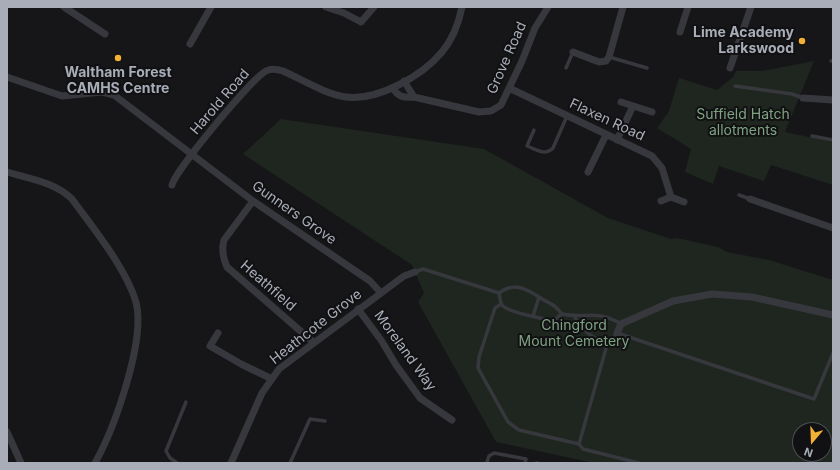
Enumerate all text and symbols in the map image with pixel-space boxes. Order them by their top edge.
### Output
street label: Grove Road [484,19,530,97]
place label: Lime Academy Larkswood [693,25,794,58]
marker: Lime Academy Larkswood [797,36,807,46]
marker: Waltham Forest CAMHS Centre [113,53,123,63]
place label: Waltham Forest CAMHS Centre [64,65,172,98]
street label: Harold Road [187,66,253,138]
street label: Flaxen Road [567,95,647,145]
park label: Suffield Hatch allotments [696,107,790,140]
street label: Gunners Grove [248,178,340,248]
street label: Heathfield [237,257,299,315]
street label: Heathcote Grove [267,286,365,368]
street label: Moreland Way [370,308,440,394]
park label: Chingford Mount Cemetery [519,318,629,350]
north arrow [792,422,832,462]
text: N [802,444,815,460]

